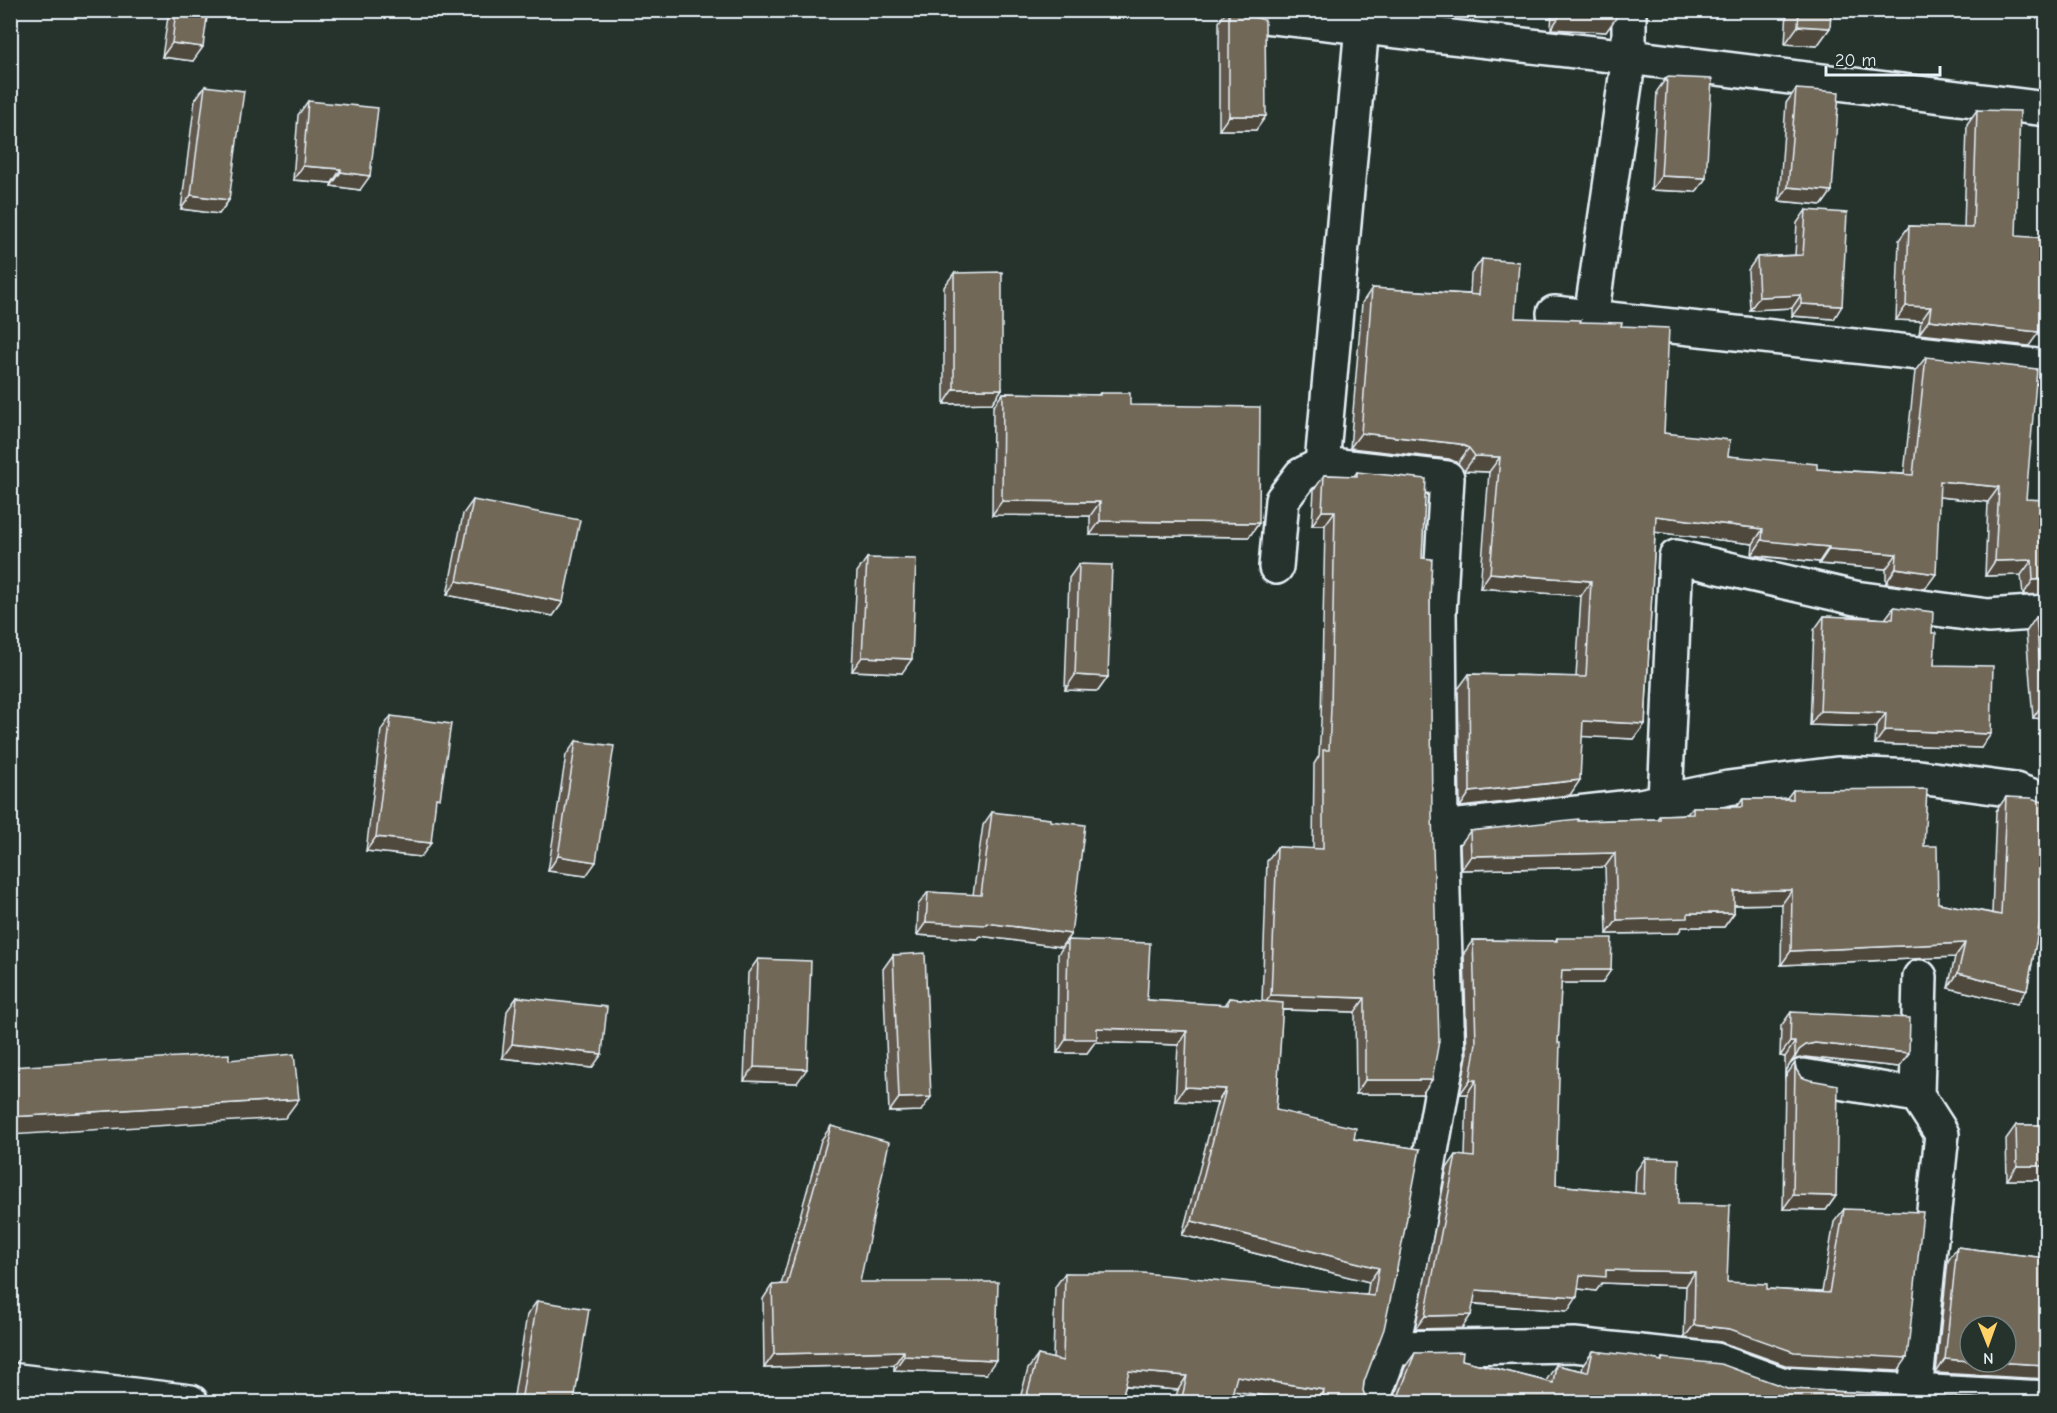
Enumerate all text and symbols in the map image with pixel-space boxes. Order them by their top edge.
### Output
scale bar [1826,39,1940,77]
text: 20 m [1835,50,1876,71]
north arrow [1958,1314,2018,1374]
text: N [1983,1349,1994,1367]

